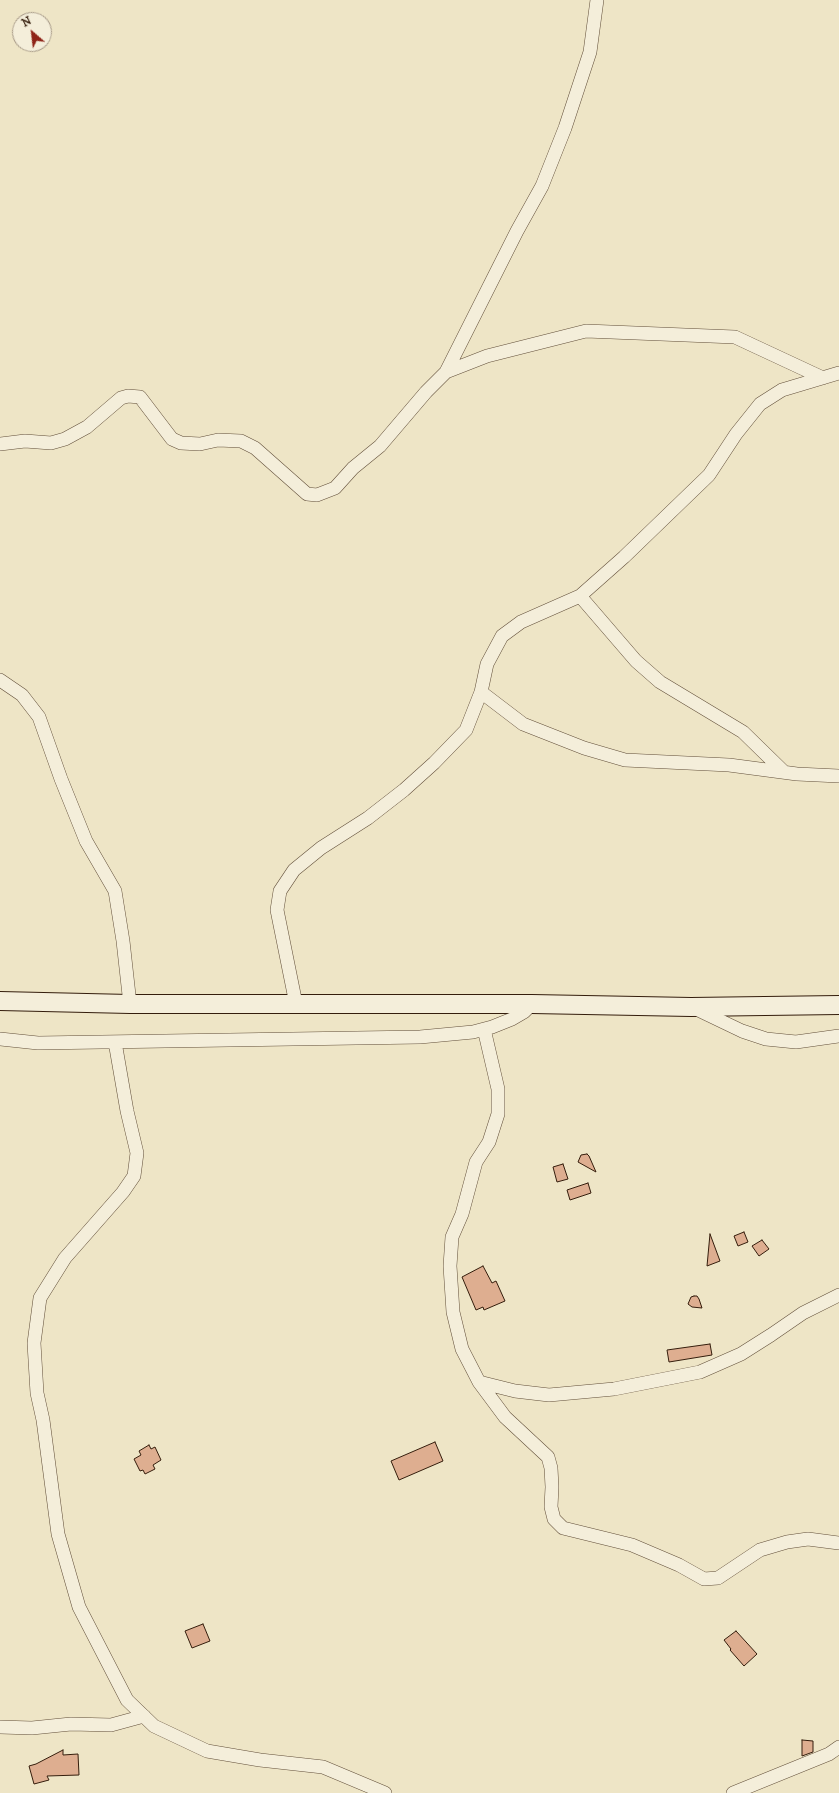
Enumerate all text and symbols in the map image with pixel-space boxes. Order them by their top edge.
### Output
north arrow [12,12,52,52]
text: N [20,14,34,31]

